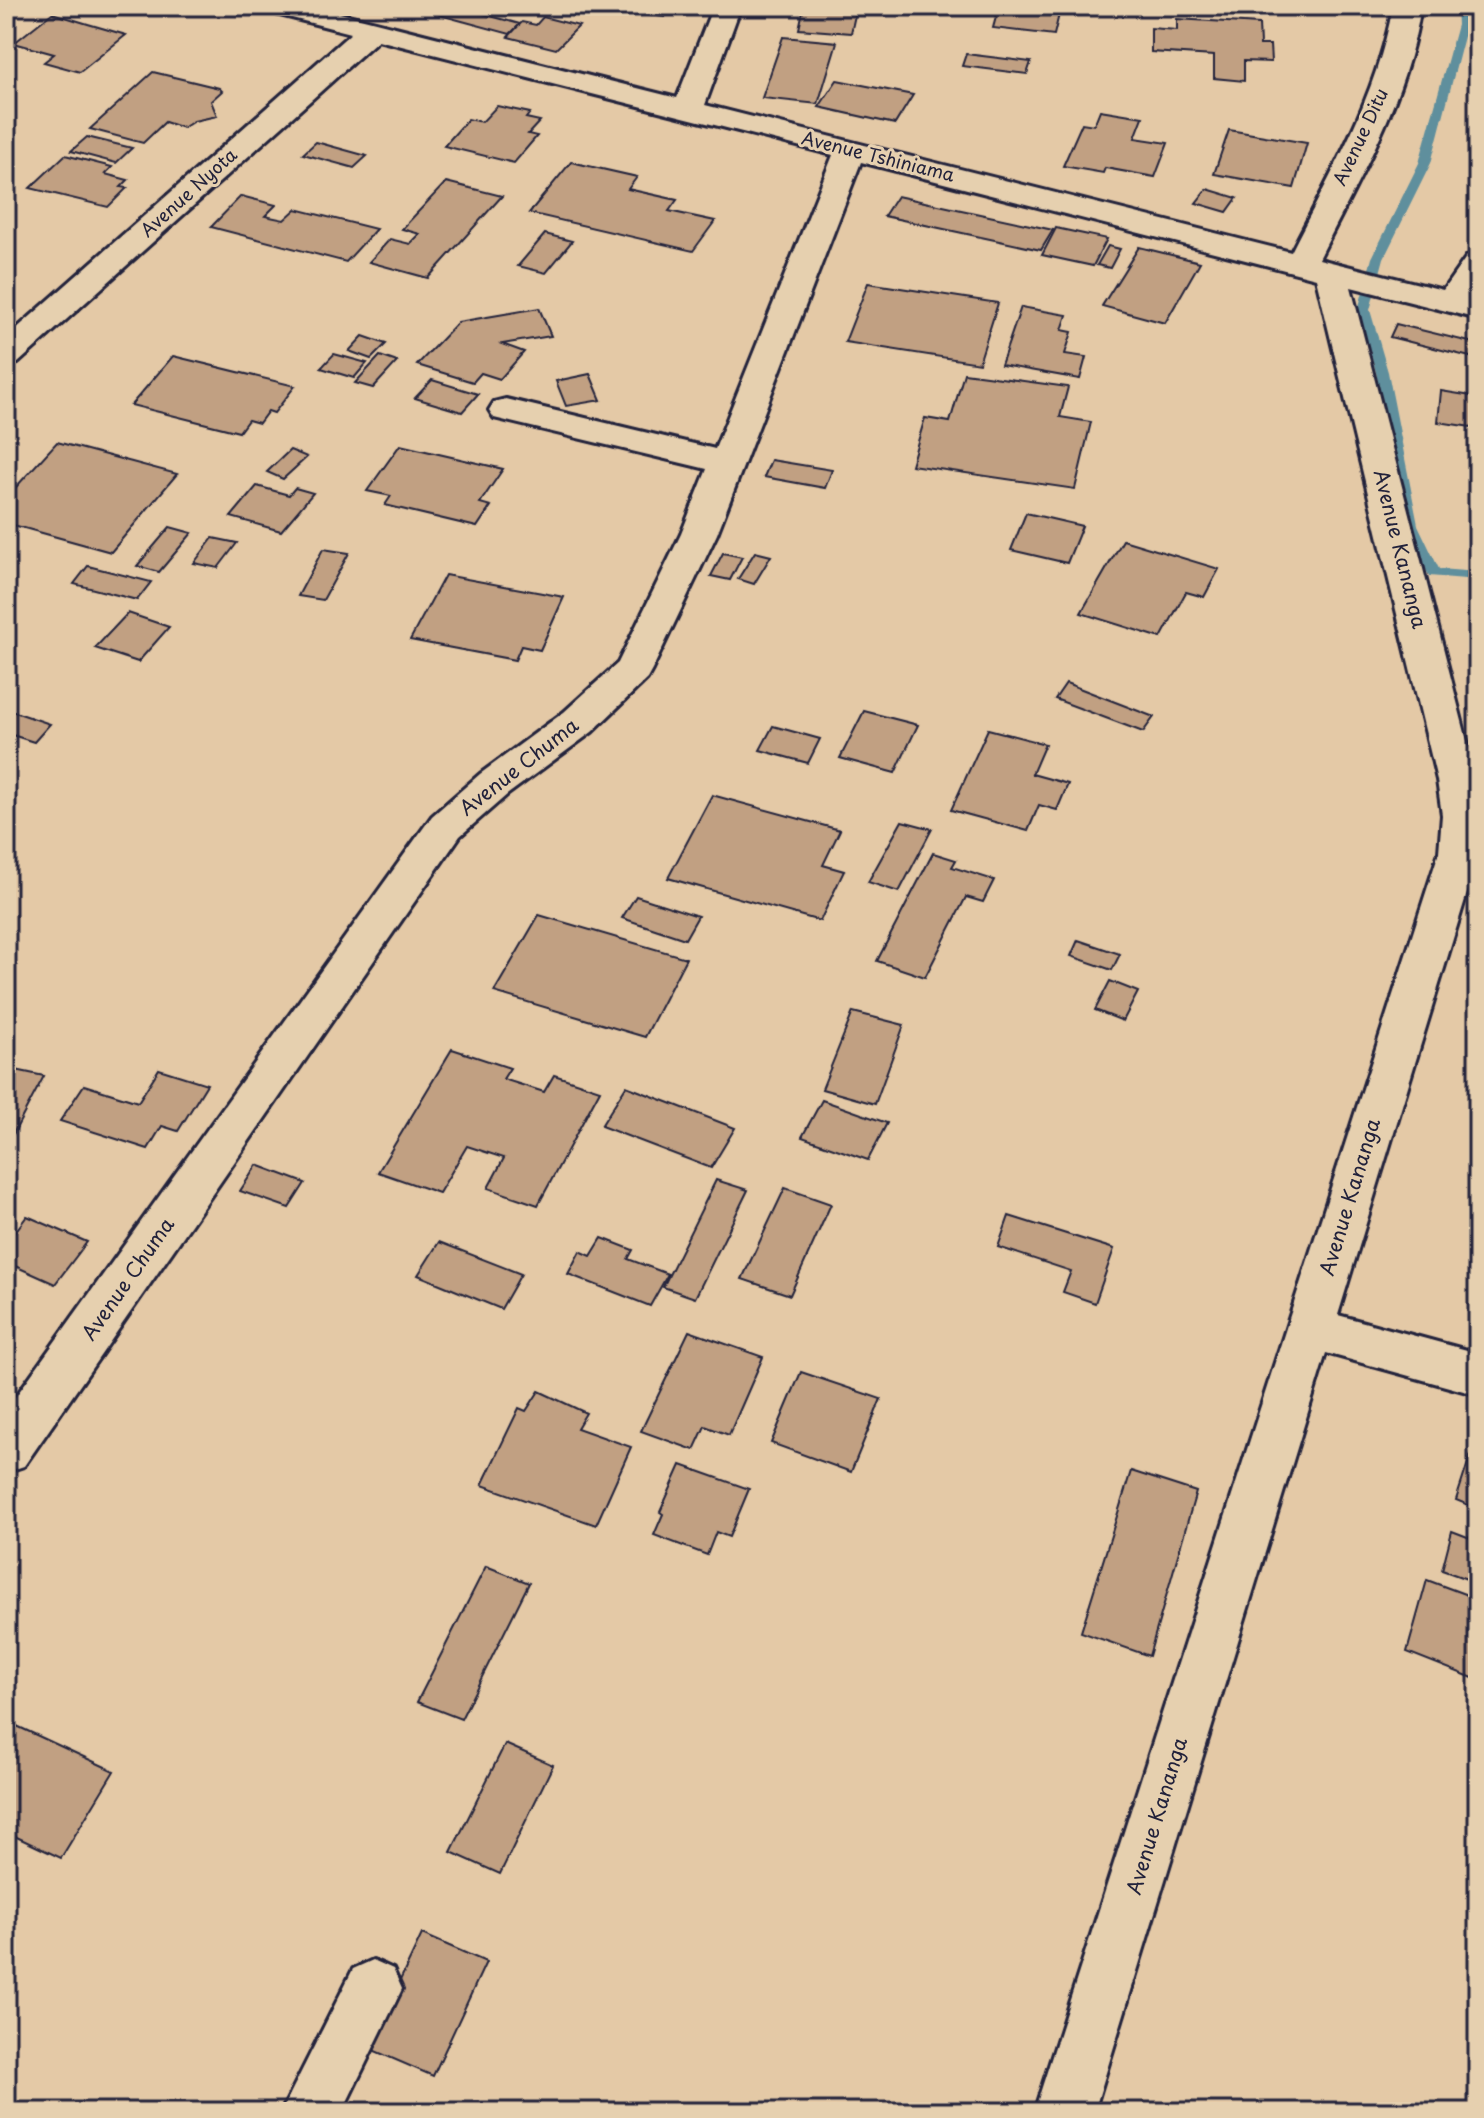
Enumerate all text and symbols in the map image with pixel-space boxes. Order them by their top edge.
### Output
street label: Avenue Ditu [1325,83,1394,189]
street label: Avenue Tshiniama [799,123,958,188]
street label: Avenue Nyota [134,141,243,243]
street label: Avenue Kananga [1367,466,1435,632]
street label: Avenue Chuma [452,710,585,822]
street label: Avenue Kananga [1311,1114,1387,1279]
street label: Avenue Chuma [74,1210,181,1346]
street label: Avenue Kananga [1118,1733,1194,1898]

